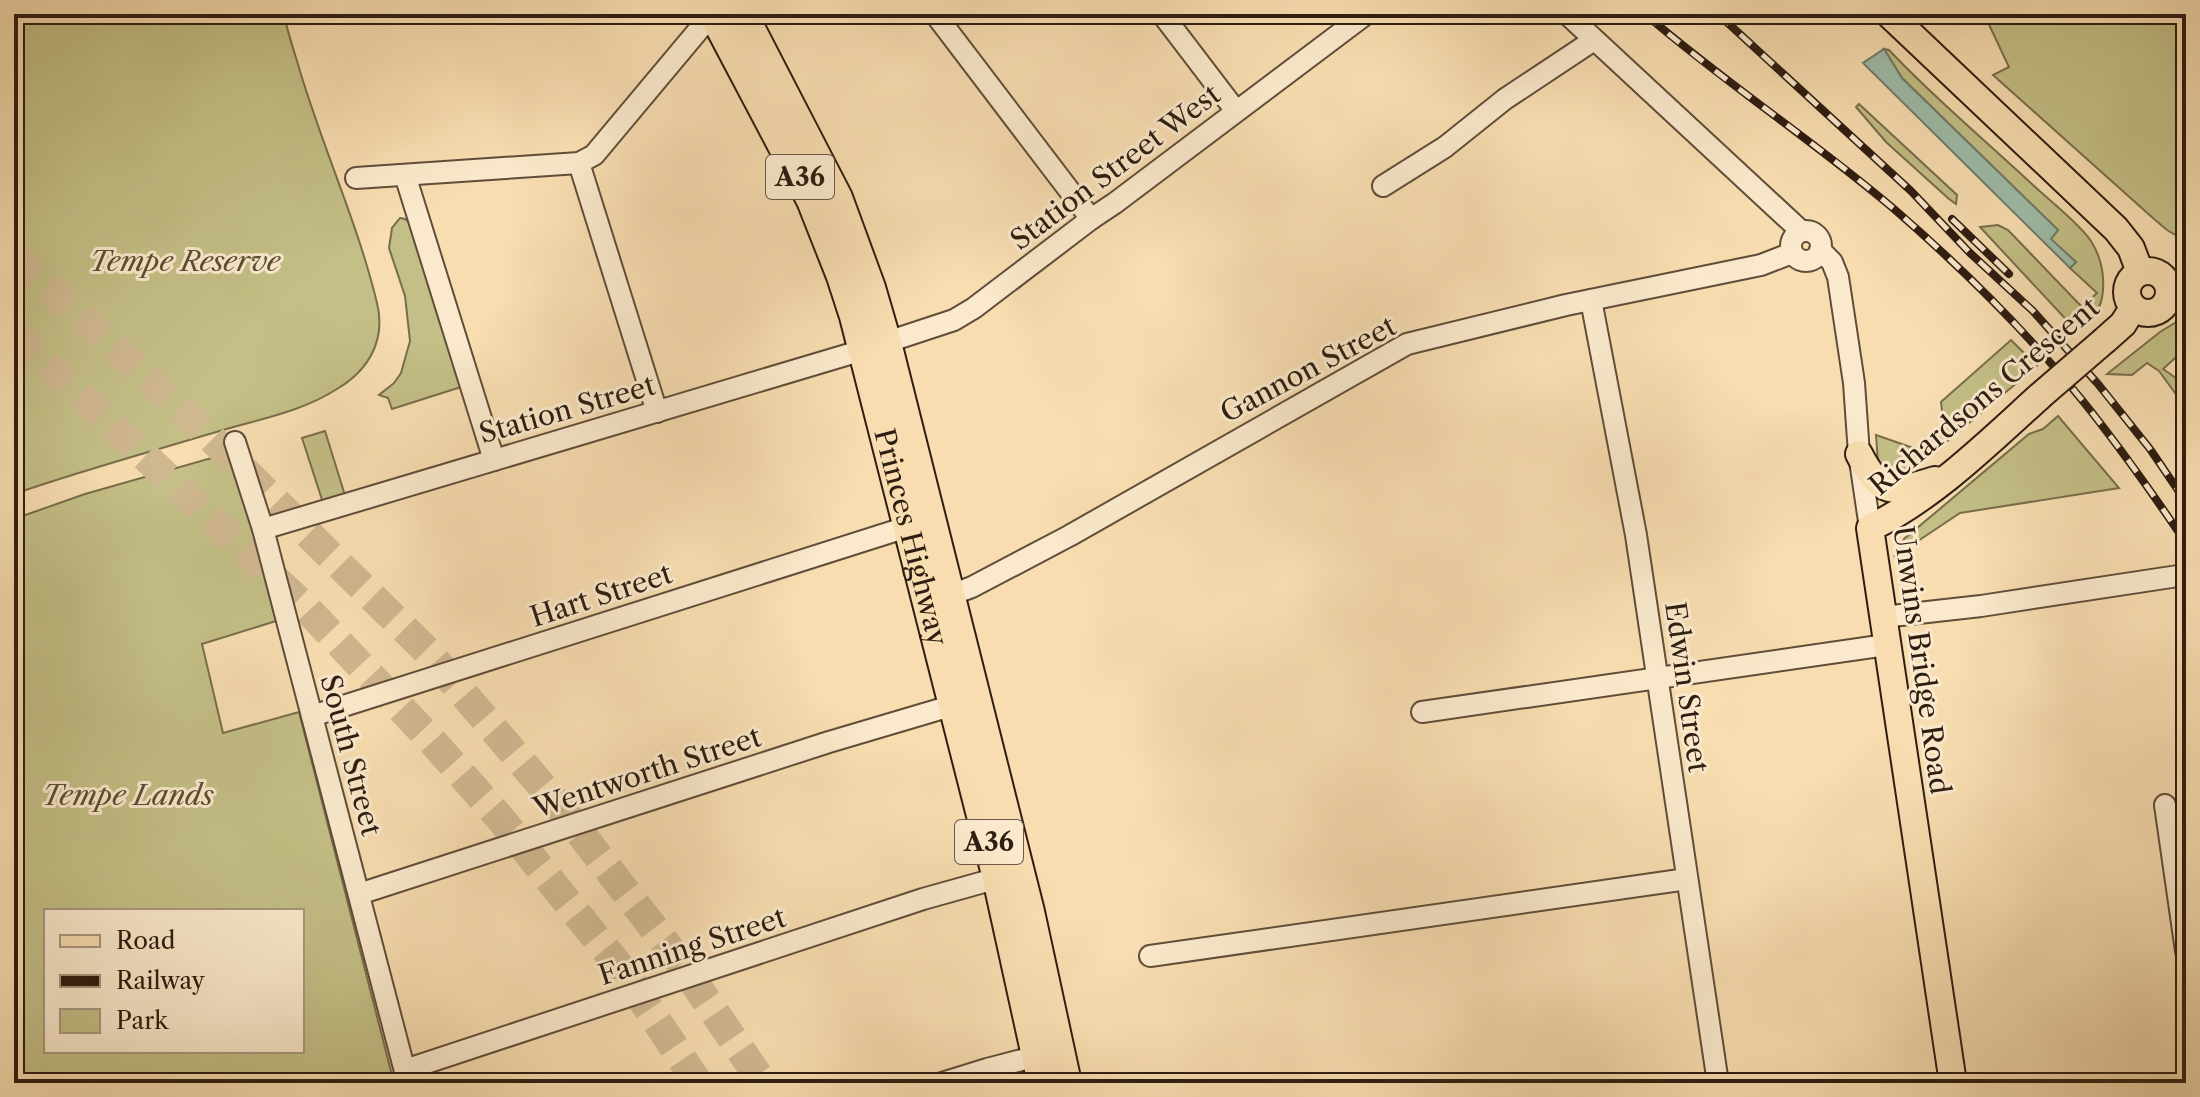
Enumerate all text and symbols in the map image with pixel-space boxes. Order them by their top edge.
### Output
street label: Station Street West [1003,77,1227,257]
road number: A36 [766,155,834,199]
park label: Tempe Reserve [90,244,282,278]
street label: Richardsons Crescent [1862,290,2106,502]
street label: Gannon Street [1214,308,1402,430]
street label: Station Street [475,368,659,450]
street label: Princes Highway [867,425,955,649]
street label: Unwins Bridge Road [1886,524,1958,796]
street label: Hart Street [526,556,676,634]
street label: Edwin Street [1658,599,1716,775]
street label: South Street [313,671,389,839]
street label: Wentworth Street [528,719,765,825]
park label: Tempe Lands [42,778,214,812]
road number: A36 [955,820,1023,864]
street label: Fanning Street [594,900,790,992]
legend [44,909,304,1053]
text: Road [116,926,176,955]
text: Railway [116,966,206,995]
text: Park [116,1006,169,1035]

